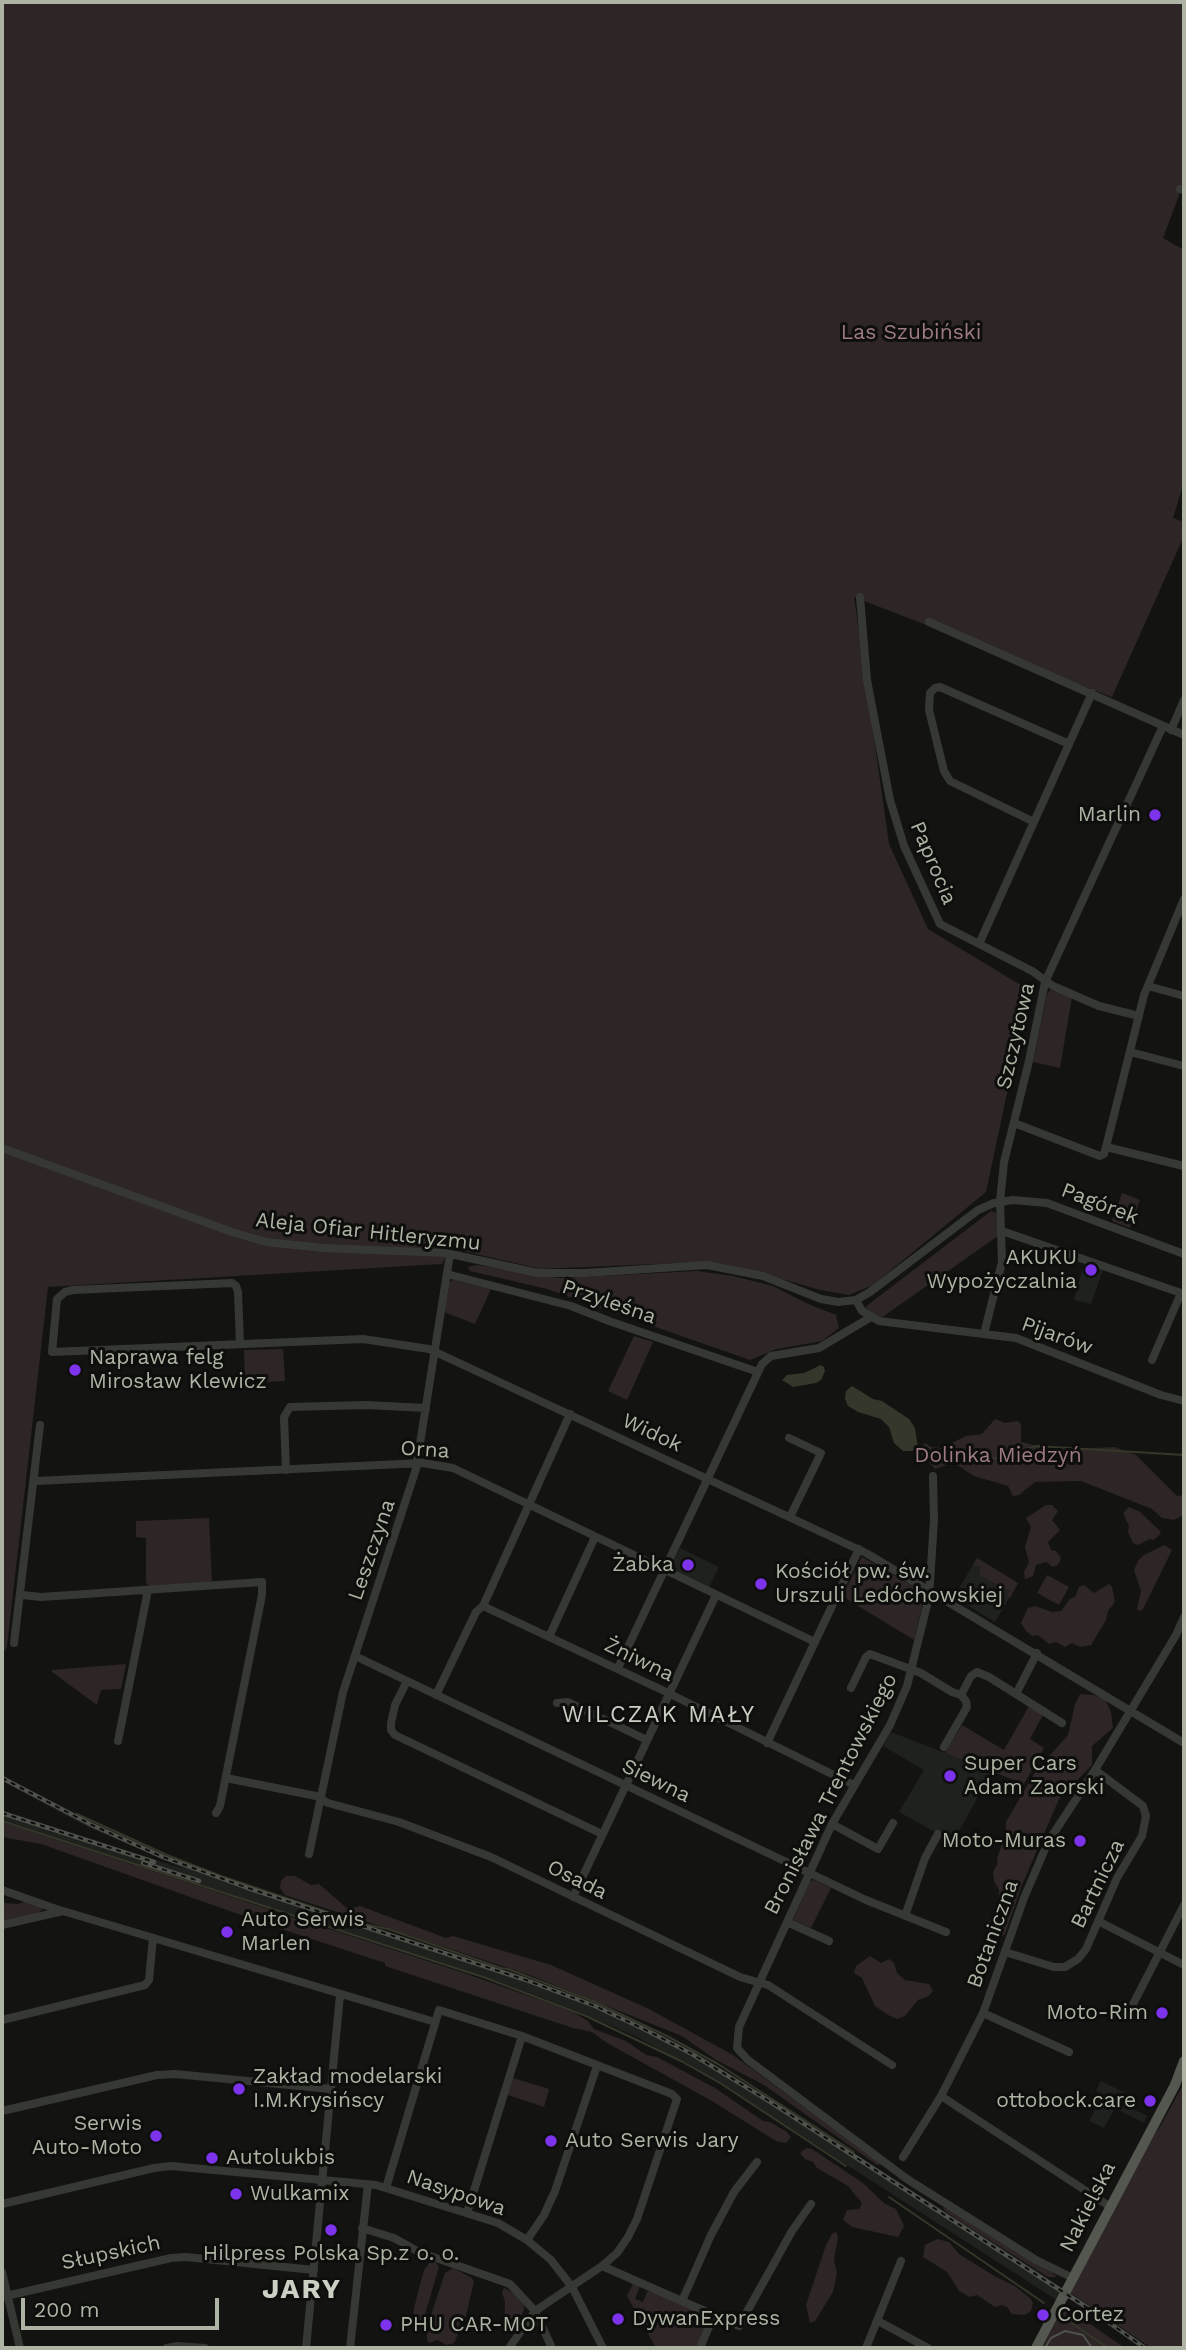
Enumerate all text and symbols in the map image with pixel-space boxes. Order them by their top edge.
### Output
park label: Las Szubiński [841,320,981,346]
place label: Marlin [1078,802,1141,828]
marker: Marlin [1147,807,1163,823]
street label: Paprocia [904,818,962,908]
street label: Szczytowa [992,980,1040,1092]
street label: Pagórek [1058,1178,1142,1230]
street label: Aleja Ofiar Hitleryzmu [254,1208,482,1256]
place label: AKUKU Wypożyczalnia [927,1245,1077,1295]
marker: AKUKU Wypożyczalnia [1083,1262,1099,1278]
street label: Przyleśna [559,1274,659,1330]
street label: Pijarów [1018,1312,1096,1360]
place label: Naprawa felg Mirosław Klewicz [89,1345,267,1395]
marker: Naprawa felg Mirosław Klewicz [67,1362,83,1378]
street label: Widok [618,1408,686,1458]
street label: Orna [400,1436,450,1464]
park label: Dolinka Miedzyń [914,1443,1082,1469]
street label: Leszczyna [343,1496,401,1604]
place label: Żabka [612,1552,674,1578]
marker: Żabka [680,1557,696,1573]
place label: Kościół pw. św. Urszuli Ledóchowskiej [775,1559,1003,1609]
marker: Kościół pw. św. Urszuli Ledóchowskiej [753,1576,769,1592]
street label: Żniwna [600,1632,678,1688]
street label: Bronisława Trentowskiego [759,1669,903,1919]
district label: WILCZAK MAŁY [563,1701,755,1729]
place label: Super Cars Adam Zaorski [964,1751,1104,1801]
street label: Siewna [618,1754,694,1808]
marker: Super Cars Adam Zaorski [942,1768,958,1784]
place label: Moto-Muras [942,1828,1066,1854]
marker: Moto-Muras [1072,1833,1088,1849]
street label: Bartnicza [1066,1835,1130,1933]
street label: Osada [543,1855,611,1905]
street label: Botaniczna [962,1876,1024,1992]
place label: Auto Serwis Marlen [241,1907,365,1957]
marker: Auto Serwis Marlen [219,1924,235,1940]
place label: Moto-Rim [1046,2000,1148,2026]
marker: Moto-Rim [1154,2005,1170,2021]
place label: Zakład modelarski I.M.Krysińscy [253,2064,442,2114]
marker: Zakład modelarski I.M.Krysińscy [231,2081,247,2097]
place label: ottobock.care [996,2088,1136,2114]
marker: ottobock.care [1142,2093,1158,2109]
place label: Serwis Auto-Moto [32,2111,142,2161]
marker: Serwis Auto-Moto [148,2128,164,2144]
place label: Auto Serwis Jary [565,2128,739,2154]
marker: Auto Serwis Jary [543,2133,559,2149]
place label: Autolukbis [226,2145,335,2171]
marker: Autolukbis [204,2150,220,2166]
street label: Nakielska [1055,2158,1121,2256]
street label: Nasypowa [403,2164,509,2222]
place label: Wulkamix [250,2181,350,2207]
marker: Wulkamix [228,2186,244,2202]
marker: Hilpress Polska Sp.z o. o. [323,2222,339,2238]
street label: Słupskich [59,2230,163,2276]
place label: Hilpress Polska Sp.z o. o. [203,2241,459,2267]
district label: JARY [262,2273,342,2307]
scale bar [24,2284,222,2328]
text: 200 m [34,2297,100,2322]
place label: Cortez [1057,2302,1124,2328]
place label: DywanExpress [632,2306,780,2332]
marker: Cortez [1035,2307,1051,2323]
marker: DywanExpress [610,2311,626,2327]
place label: PHU CAR-MOT [400,2312,548,2338]
marker: PHU CAR-MOT [378,2317,394,2333]

